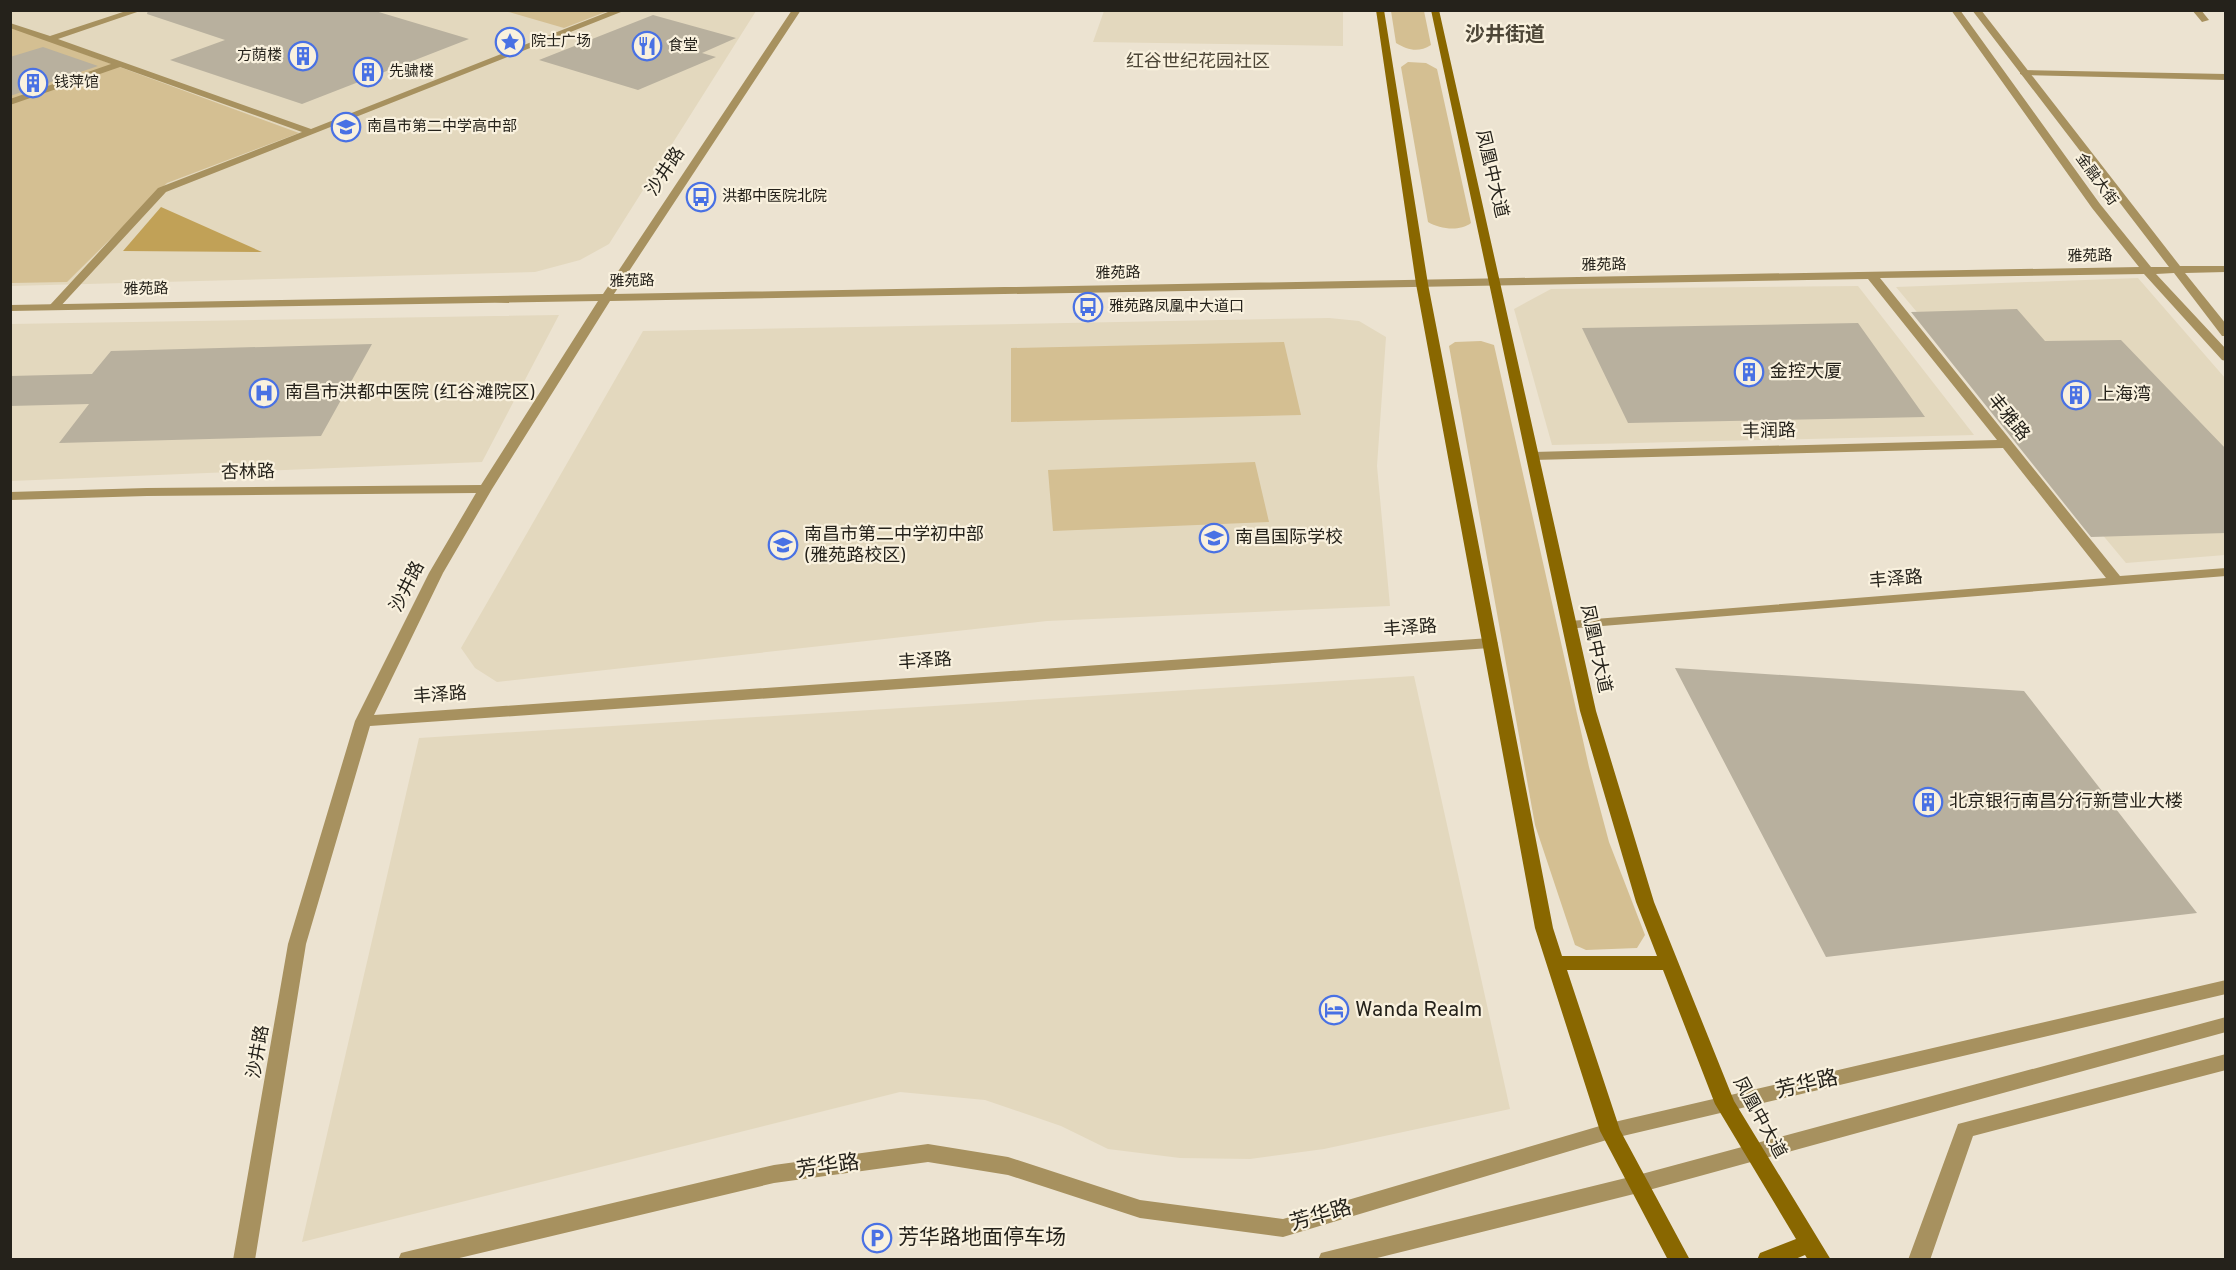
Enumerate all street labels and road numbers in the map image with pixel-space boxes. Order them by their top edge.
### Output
street label: 凤凰中大道 [1470,128,1512,220]
street label: 沙井路 [641,143,691,201]
street label: 金融大街 [2071,150,2121,210]
street label: 雅苑路 [2067,247,2113,267]
street label: 雅苑路 [1581,256,1627,276]
street label: 雅苑路 [1095,264,1141,284]
street label: 雅苑路 [609,272,655,292]
street label: 雅苑路 [123,280,169,300]
street label: 丰雅路 [1982,390,2034,446]
street label: 丰润路 [1742,420,1796,444]
street label: 杏林路 [221,461,275,485]
street label: 沙井路 [385,558,431,616]
street label: 丰泽路 [1868,566,1924,594]
street label: 凤凰中大道 [1574,603,1616,695]
street label: 丰泽路 [1382,616,1438,642]
street label: 丰泽路 [897,649,953,675]
street label: 丰泽路 [412,683,468,709]
street label: 沙井路 [243,1023,275,1081]
street label: 芳华路 [1773,1065,1841,1105]
street label: 凤凰中大道 [1727,1073,1791,1163]
street label: 芳华路 [795,1149,861,1185]
street label: 芳华路 [1287,1194,1355,1238]

